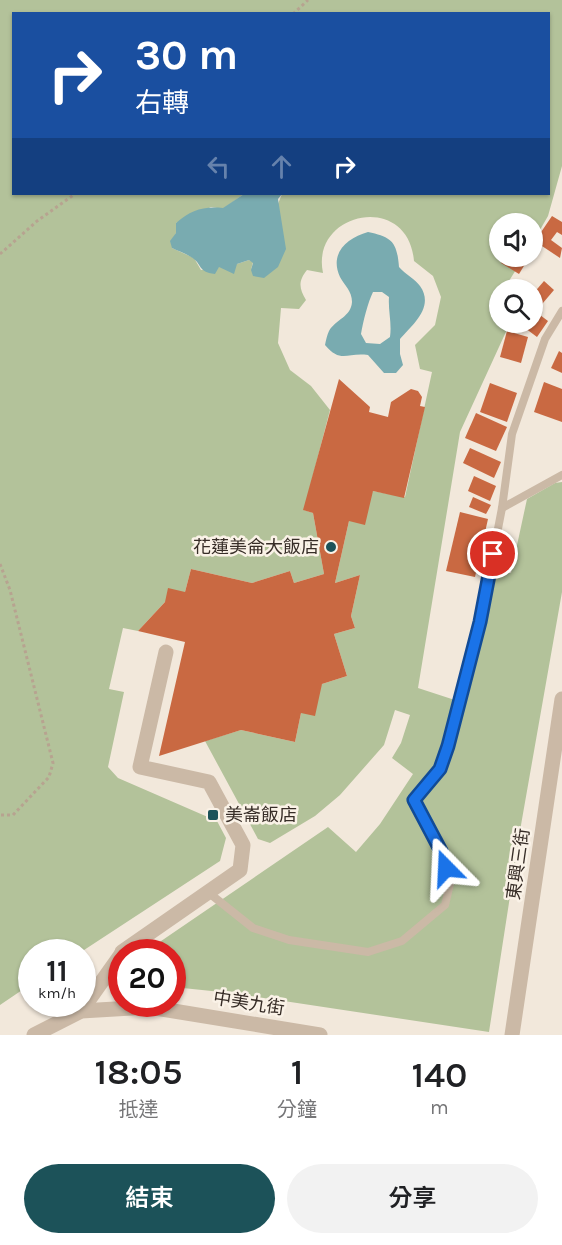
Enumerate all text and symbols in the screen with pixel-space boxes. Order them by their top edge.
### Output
text: 30 m [135,30,238,80]
icon: right [36,36,114,114]
text: 右轉 [135,87,189,119]
icon: left [202,150,235,183]
icon: ahead [265,150,298,183]
icon: right [328,150,361,183]
map controls [489,213,543,333]
button: sound [489,213,543,267]
button: search [489,279,543,333]
pin [467,528,518,579]
place label: 花蓮美侖大飯店 [193,536,319,558]
icon: arrive [476,537,509,570]
marker: 花蓮美侖大飯店 [324,540,338,554]
place label: 美崙飯店 [225,804,297,826]
marker: 美崙飯店 [206,808,220,822]
street label: 東興三街 [502,827,534,901]
position arrow [414,836,478,900]
speed limit sign: 20 [108,939,186,1017]
text: 11 [46,953,68,989]
text: km/h [38,984,76,1002]
street label: 中美九街 [212,987,286,1019]
text: 18:05 [94,1051,183,1093]
text: 1 [291,1051,303,1093]
text: 140 [411,1054,467,1096]
text: m [430,1096,449,1119]
text: 抵達 [118,1098,158,1121]
text: 分鐘 [277,1098,317,1121]
button: 結束 [24,1164,275,1233]
button: 分享 [287,1164,538,1233]

